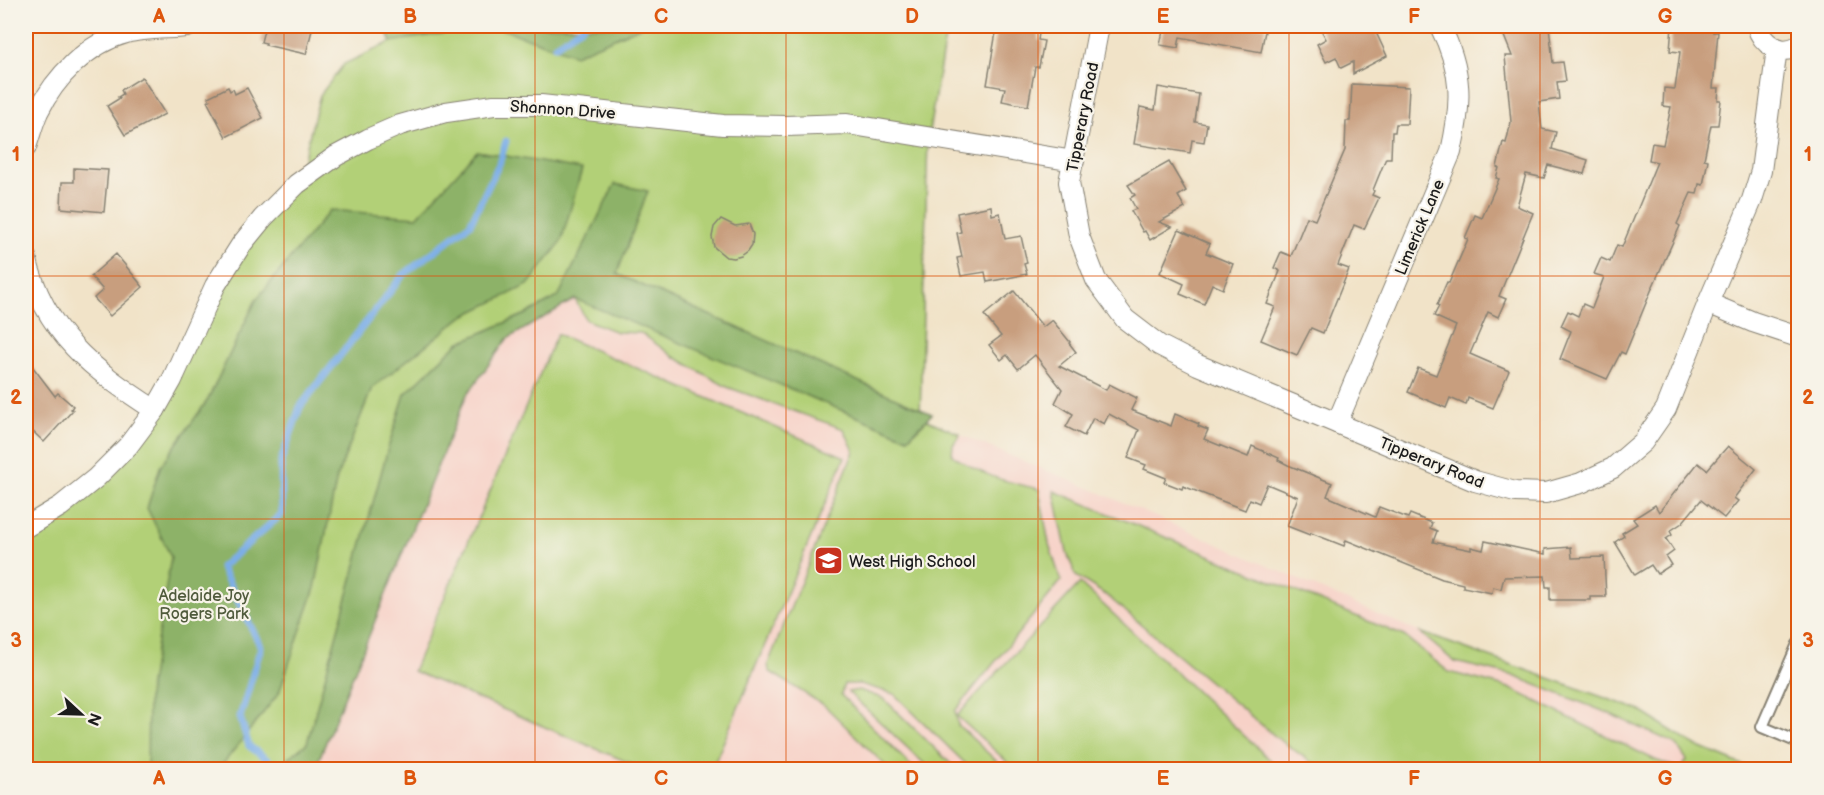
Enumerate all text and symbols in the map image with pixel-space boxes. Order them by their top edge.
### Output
text: A [152,5,166,29]
text: B [403,5,417,29]
text: C [654,5,668,29]
text: D [905,5,919,29]
text: E [1157,5,1170,29]
text: F [1408,5,1420,29]
text: G [1658,5,1673,29]
street label: Tipperary Road [1064,61,1103,174]
street label: Shannon Drive [510,97,617,124]
text: 1 [12,143,20,167]
text: 1 [1804,143,1812,167]
street label: Limerick Lane [1392,176,1449,278]
text: 2 [10,386,22,410]
text: 2 [1802,386,1814,410]
street label: Tipperary Road [1376,434,1486,493]
school or university icon: West High School [812,545,844,577]
place label: West High School [849,553,976,572]
park label: Adelaide Joy Rogers Park [159,587,250,624]
text: 3 [10,629,22,653]
text: 3 [1802,629,1814,653]
north arrow [51,684,111,744]
text: N [82,710,105,728]
text: A [152,767,166,791]
text: B [403,767,417,791]
text: C [654,767,668,791]
text: D [905,767,919,791]
text: E [1157,767,1170,791]
text: F [1408,767,1420,791]
text: G [1658,767,1673,791]

